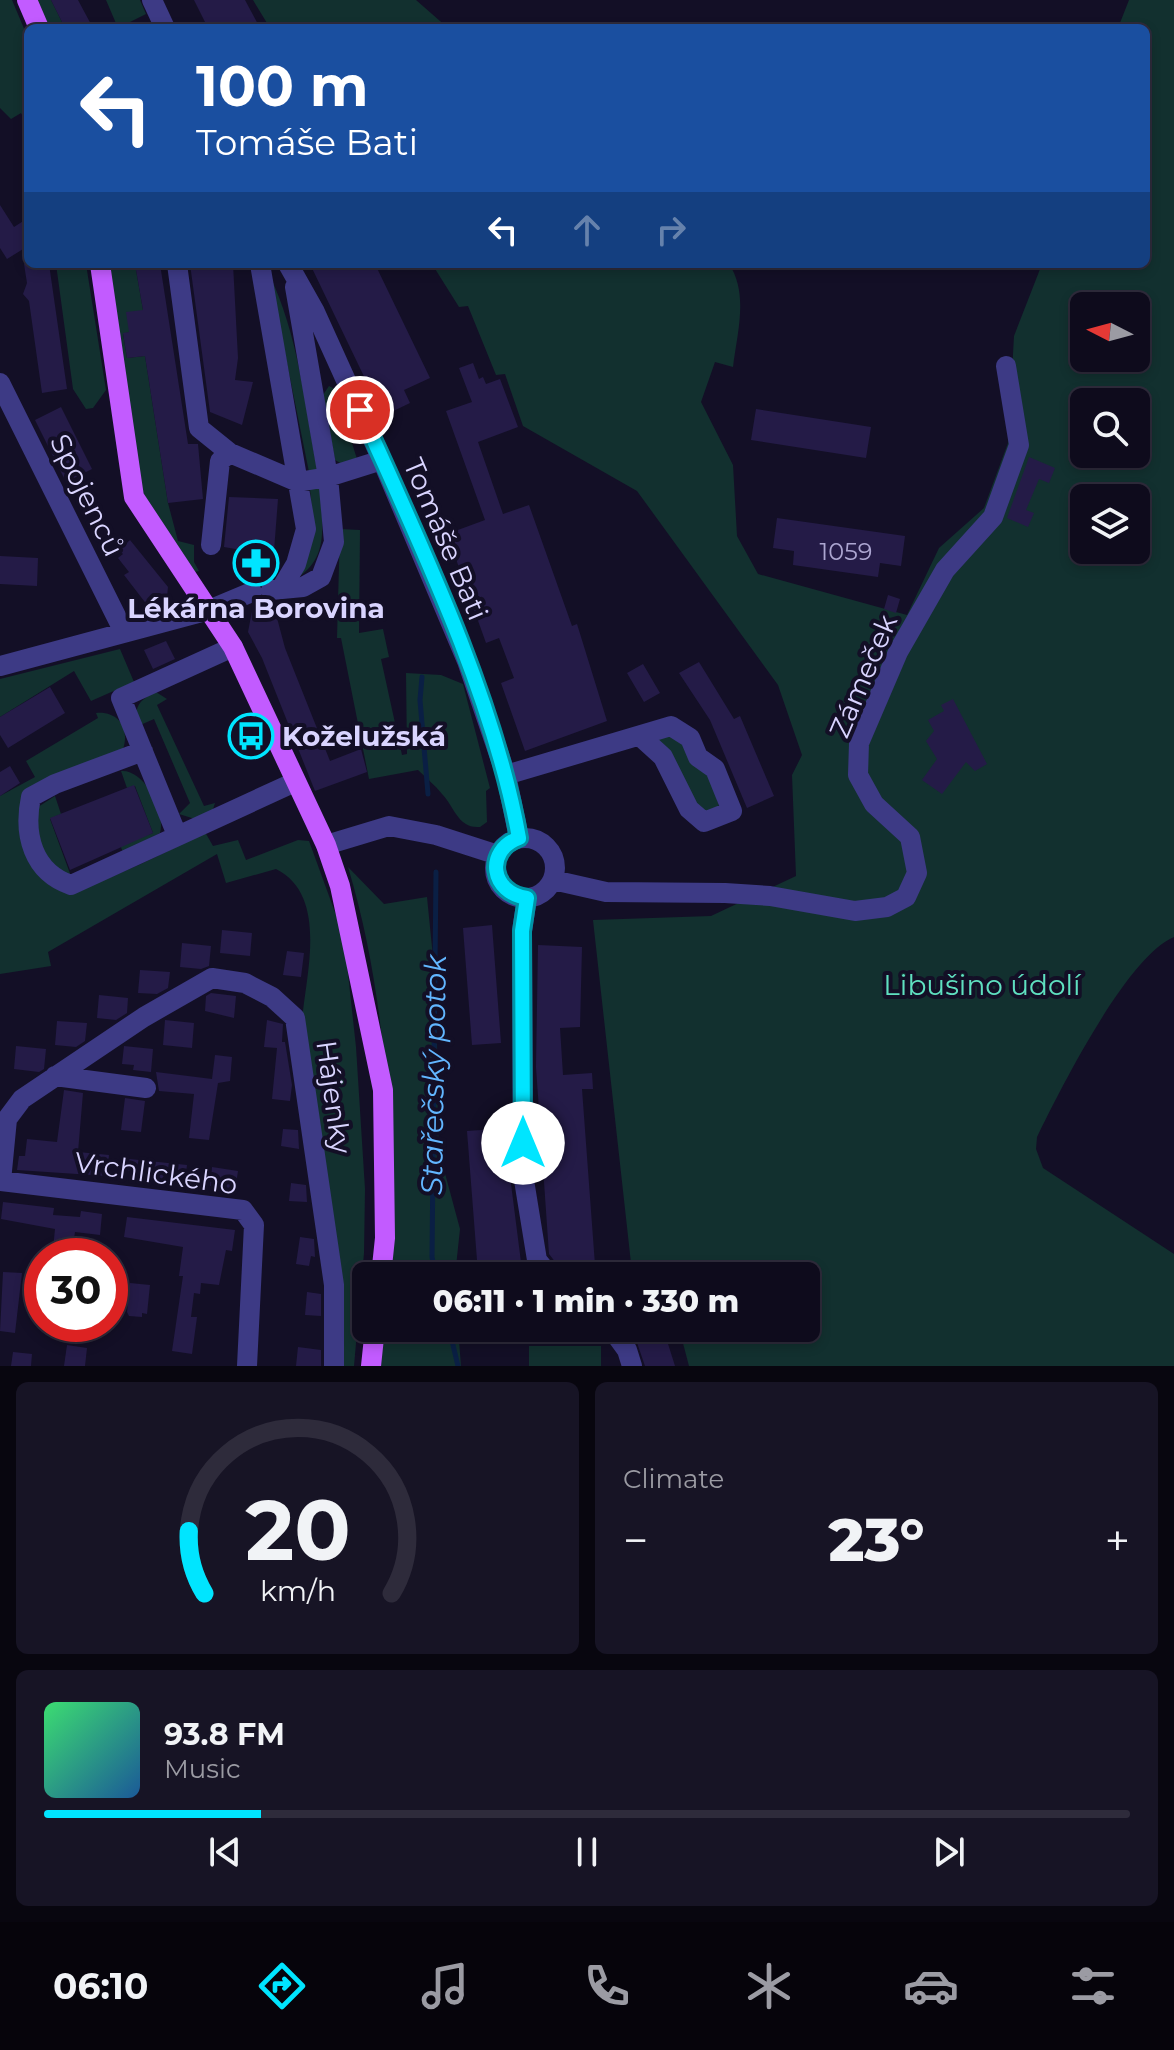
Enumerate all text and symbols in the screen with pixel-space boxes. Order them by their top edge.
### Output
text: 100 m [196,52,369,120]
icon: left [64,56,168,160]
text: Tomáše Bati [196,120,418,164]
icon: left [481,208,525,252]
icon: ahead [565,208,609,252]
icon: right [649,208,693,252]
north arrow [1070,292,1150,372]
map controls [1070,292,1150,564]
pin [326,376,394,444]
icon: arrive [338,388,382,432]
button: search [1070,388,1150,468]
street label: Spojenců [43,428,131,562]
street label: Tomáše Bati [397,453,495,625]
button: layers [1070,484,1150,564]
house number: 1059 [820,537,872,566]
pharmacy icon: Lékárna Borovina [232,539,280,587]
place label: Lékárna Borovina [127,591,385,625]
street label: Zámeček [822,609,904,743]
bus stop icon: Koželužská [227,712,275,760]
place label: Koželužská [282,719,446,753]
water label: Stařečský potok [413,953,454,1195]
park label: Libušino údolí [883,968,1082,1002]
street label: Hájenky [309,1038,359,1157]
position arrow [481,1101,565,1185]
street label: Vrchlického [72,1145,240,1201]
speed limit sign: 30 [24,1238,128,1342]
text: 06:11 · 1 min · 330 m [433,1283,739,1320]
text: Climate [623,1463,724,1495]
text: 20 [245,1479,350,1581]
text: 23° [828,1503,925,1576]
text: − [623,1513,648,1567]
text: + [1105,1513,1130,1567]
text: km/h [259,1573,336,1608]
text: 93.8 FM [164,1716,285,1753]
text: Music [164,1753,241,1785]
icon: previous [203,1830,247,1874]
icon: pause [565,1830,609,1874]
icon: next [927,1830,971,1874]
icon: directions [254,1958,310,2014]
icon: music [417,1958,473,2014]
icon: phone [579,1958,635,2014]
icon: climate [741,1958,797,2014]
icon: car [903,1958,959,2014]
icon: filters [1065,1958,1121,2014]
text: 06:10 [53,1964,148,2008]

